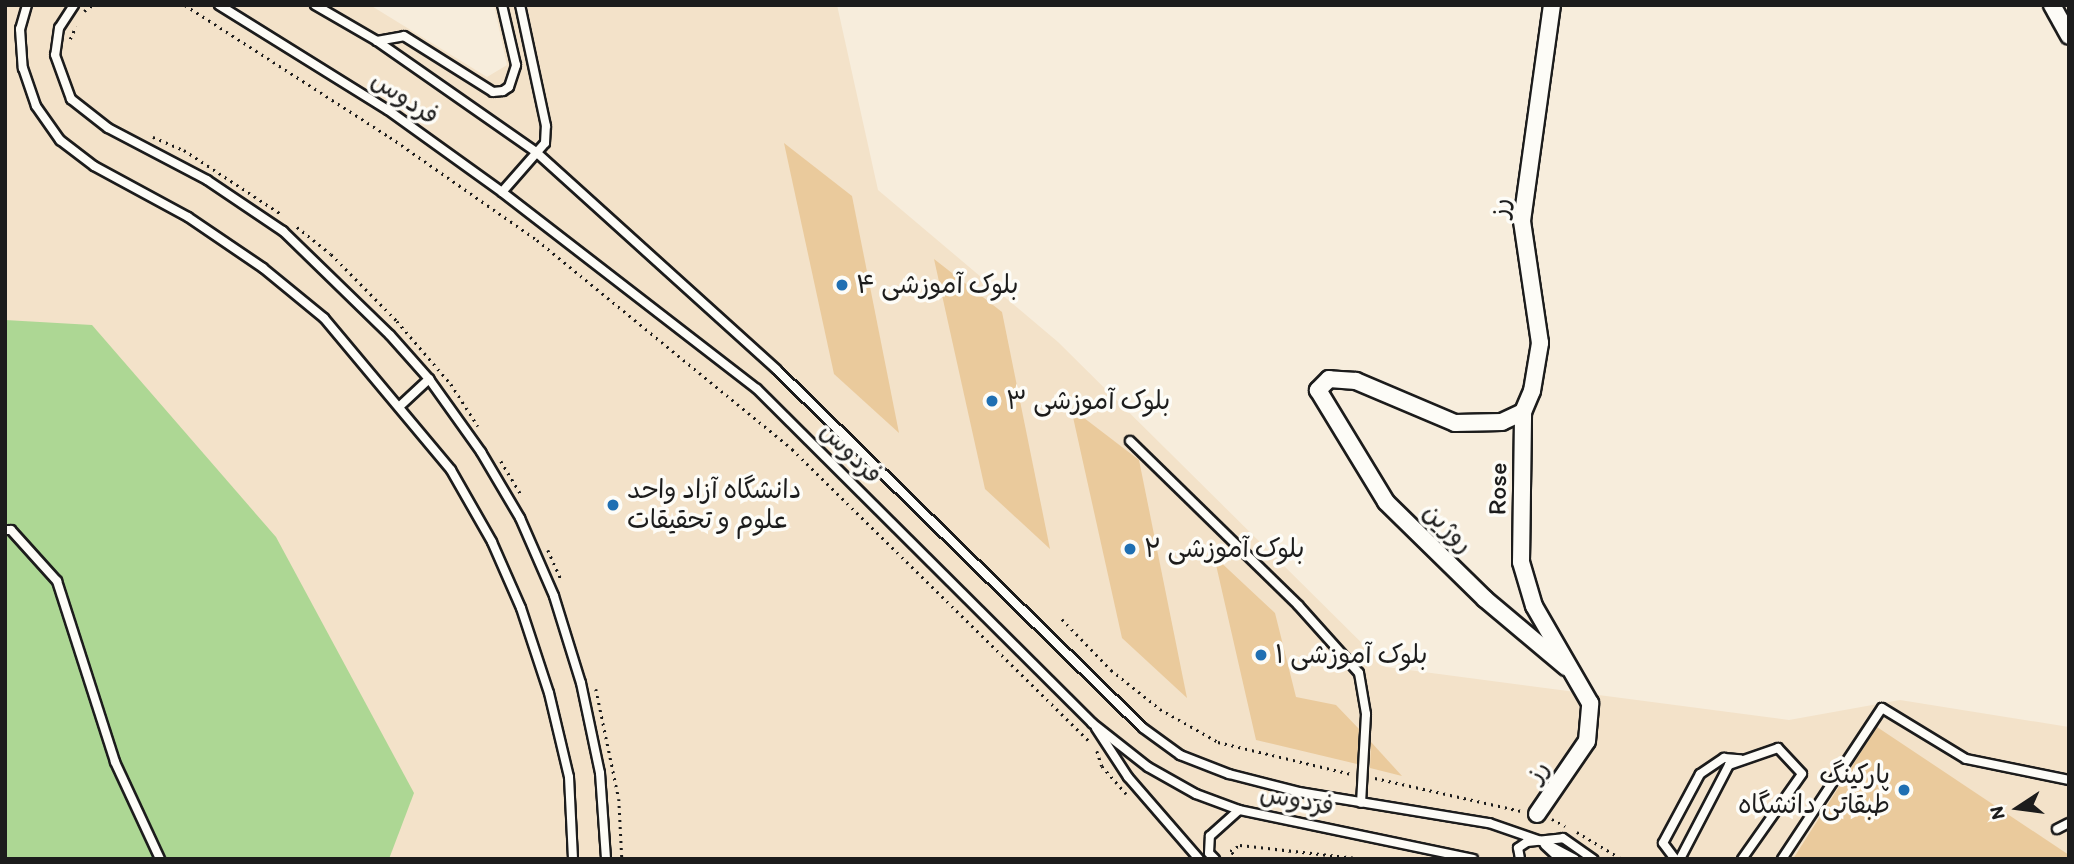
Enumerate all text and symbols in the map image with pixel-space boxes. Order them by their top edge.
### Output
street label: فردوس [365,64,445,132]
street label: رز [1484,197,1516,219]
place label: بلوک آموزشی ۴ [856,269,1019,301]
marker: بلوک آموزشی ۴ [834,277,850,293]
place label: بلوک آموزشی ۳ [1006,385,1170,417]
marker: بلوک آموزشی ۳ [984,393,1000,409]
street label: فردوس [814,416,888,490]
street label: Rose [1482,462,1514,516]
place label: دانشگاه آزاد واحد علوم و تحقیقات [627,474,801,536]
marker: دانشگاه آزاد واحد علوم و تحقیقات [605,497,621,513]
street label: روژین [1416,497,1480,559]
place label: بلوک آموزشی ۲ [1144,533,1305,565]
marker: بلوک آموزشی ۲ [1122,541,1138,557]
place label: بلوک آموزشی ۱ [1275,639,1428,671]
marker: بلوک آموزشی ۱ [1253,647,1269,663]
street label: رز [1519,754,1555,788]
place label: پارکینگ طبقاتی دانشگاه [1738,759,1890,820]
north arrow [1983,773,2053,843]
street label: فردوس [1257,778,1337,822]
marker: پارکینگ طبقاتی دانشگاه [1896,782,1912,798]
text: N [1984,804,2010,822]

